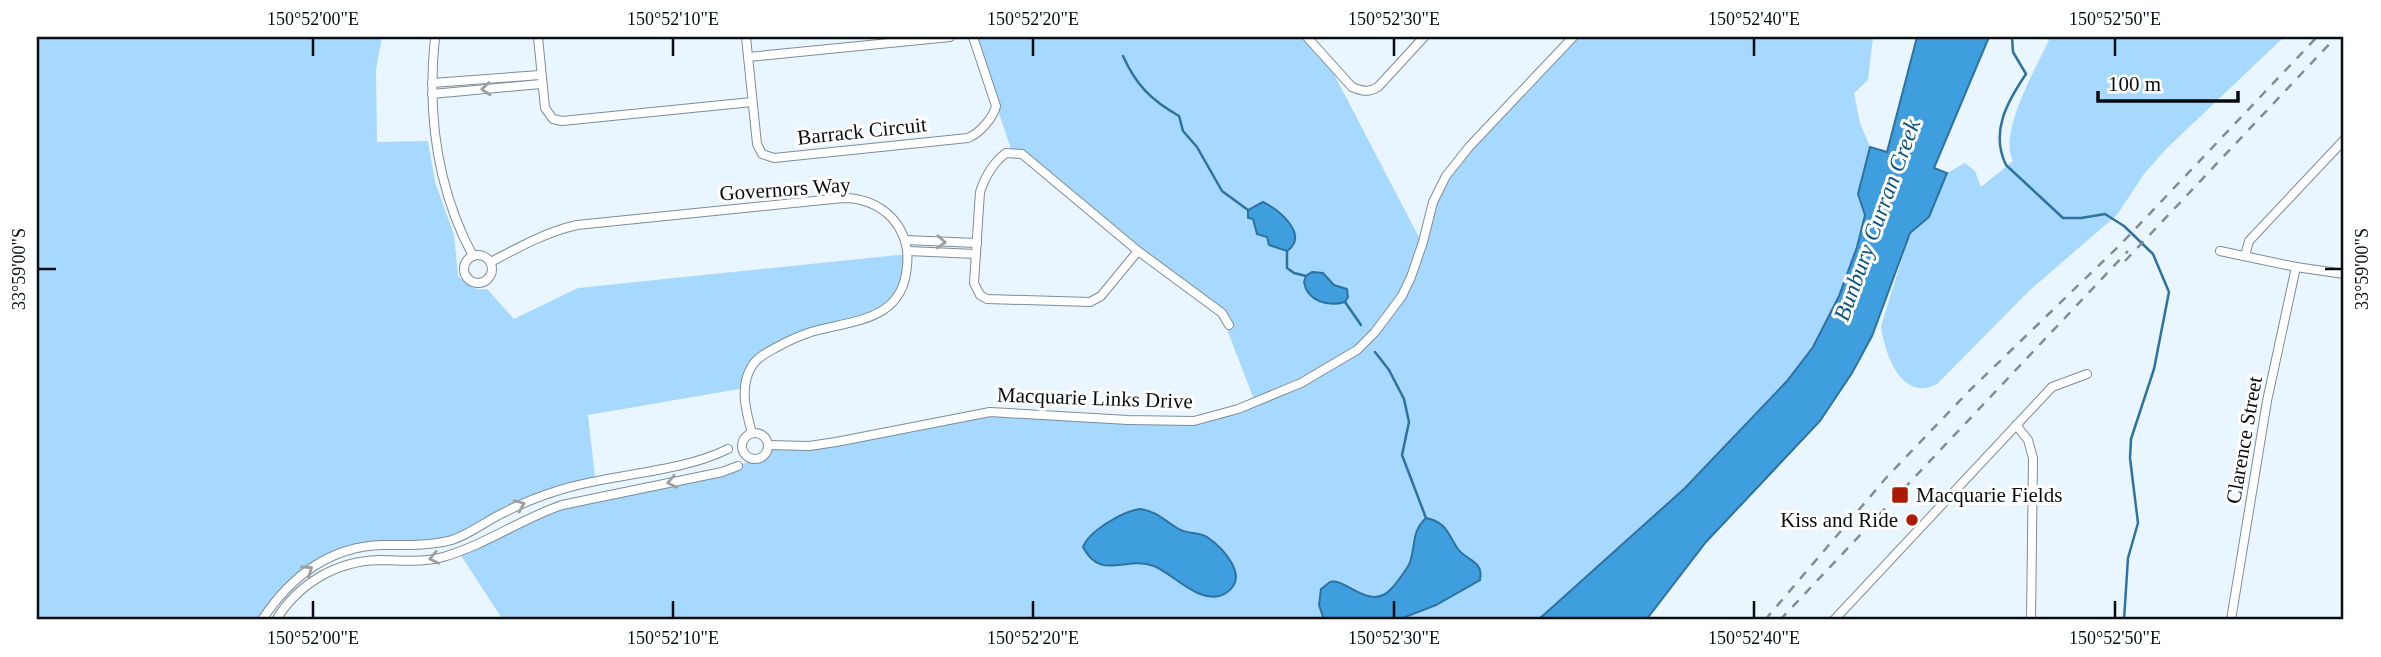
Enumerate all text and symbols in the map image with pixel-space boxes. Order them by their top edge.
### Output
text: 150°52'00"E [267,9,359,29]
text: 150°52'10"E [627,9,719,29]
text: 150°52'20"E [987,9,1079,29]
text: 150°52'30"E [1348,9,1440,29]
text: 150°52'40"E [1708,9,1800,29]
text: 150°52'50"E [2069,9,2161,29]
scale bar [2098,60,2238,104]
text: 100 m [2108,72,2161,96]
one-way arrow [481,81,492,96]
street label: Barrack Circuit [796,112,928,150]
water label: Bunbury Curran Creek [1829,115,1925,324]
street label: Governors Way [719,172,852,206]
text: 33°59'00"S [9,228,29,310]
text: 33°59'00"S [2352,228,2372,310]
one-way arrow [936,234,947,249]
street label: Clarence Street [2221,374,2267,506]
street label: Macquarie Links Drive [997,383,1193,413]
one-way arrow [666,474,678,489]
place label: Macquarie Fields [1916,483,2062,507]
marker: Macquarie Fields [1890,485,1910,505]
one-way arrow [513,499,526,513]
place label: Kiss and Ride [1780,508,1898,532]
marker: Kiss and Ride [1904,512,1920,528]
one-way arrow [428,550,440,565]
one-way arrow [300,566,312,578]
text: 150°52'00"E [267,628,359,648]
text: 150°52'10"E [627,628,719,648]
text: 150°52'20"E [987,628,1079,648]
text: 150°52'30"E [1348,628,1440,648]
text: 150°52'40"E [1708,628,1800,648]
text: 150°52'50"E [2069,628,2161,648]

